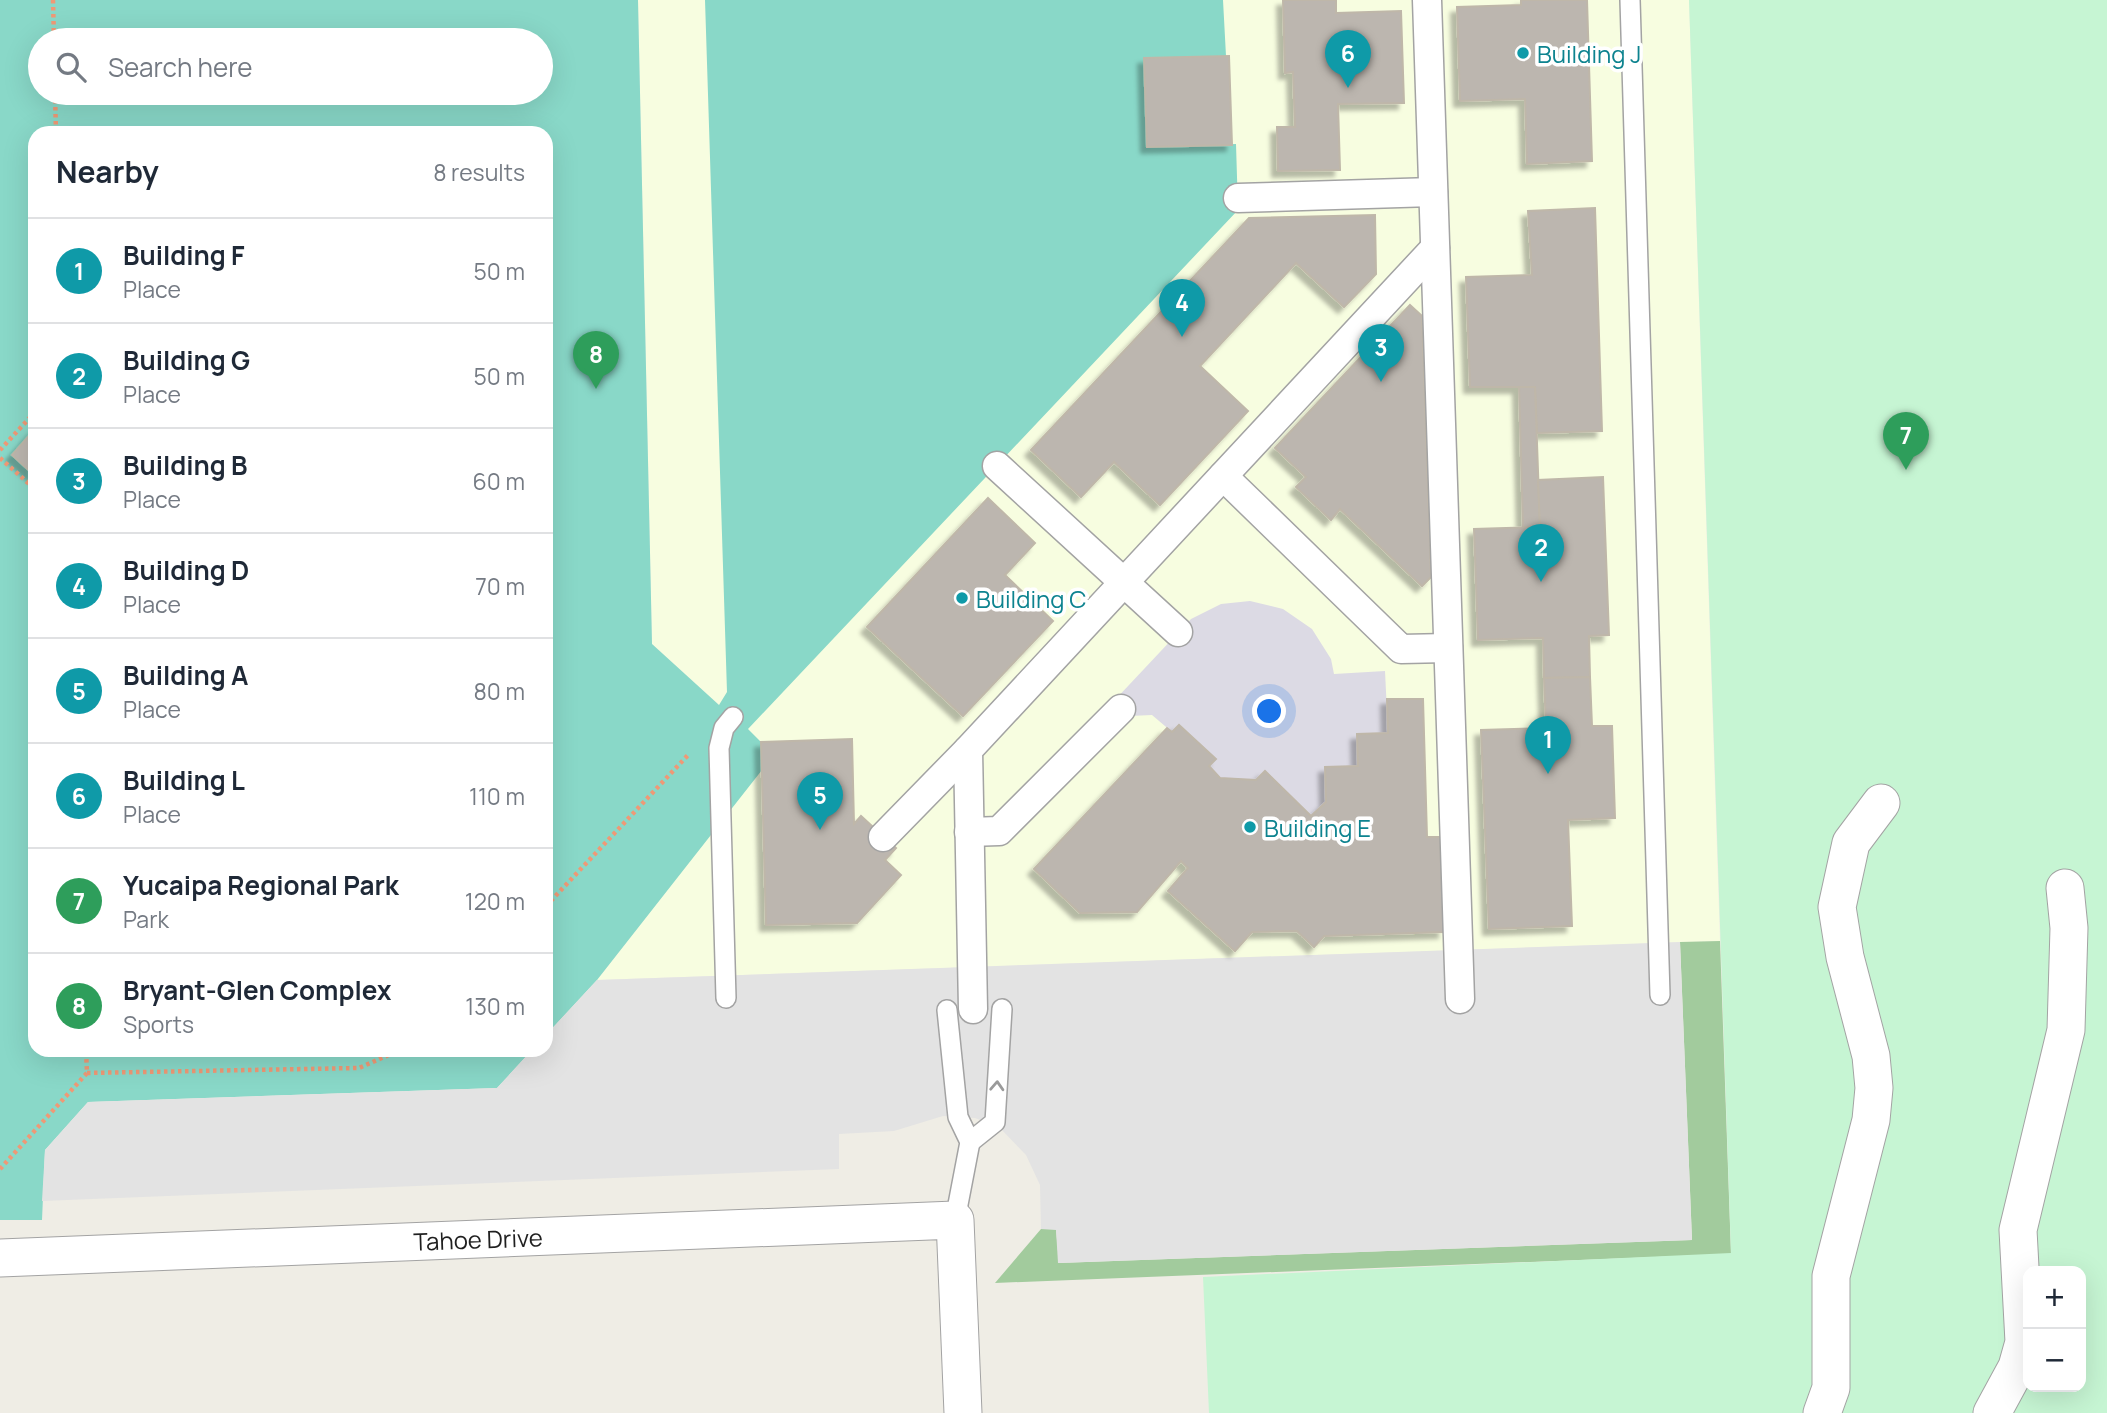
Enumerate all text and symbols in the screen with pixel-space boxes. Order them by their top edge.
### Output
search box [28,28,553,105]
pin: 6 [1325,30,1371,88]
place label: Building J [1537,37,1641,70]
marker: Building J [1515,45,1531,61]
icon: search [52,48,90,86]
text: Search here [108,49,253,85]
text: Nearby [56,151,159,192]
text: 8 results [433,156,525,188]
text: Building F [123,237,245,273]
text: 1 [74,255,84,287]
text: 50 m [474,255,525,287]
text: Place [123,273,181,305]
pin: 4 [1159,279,1205,337]
pin: 3 [1358,324,1404,382]
pin: 8 [573,331,619,389]
text: Building G [123,342,250,378]
text: 2 [72,360,86,392]
text: 50 m [474,360,525,392]
text: Place [123,378,181,410]
pin: 7 [1883,412,1929,470]
text: Building B [123,447,247,483]
text: 3 [72,465,86,497]
text: 60 m [473,465,525,497]
text: Place [123,483,181,515]
pin: 2 [1518,524,1564,582]
text: Building D [123,552,249,588]
text: 4 [72,570,86,602]
text: 70 m [475,570,525,602]
place label: Building C [976,582,1086,615]
text: Place [123,588,181,620]
marker: Building C [954,590,970,606]
text: Building A [123,657,249,693]
text: 5 [72,675,86,707]
text: 80 m [474,675,525,707]
text: Place [123,693,181,725]
your location [1252,694,1286,728]
pin: 1 [1525,716,1571,774]
text: Building L [123,762,245,798]
pin: 5 [797,772,843,830]
text: 6 [72,780,86,812]
text: 110 m [469,780,525,812]
text: Place [123,798,181,830]
place label: Building E [1264,811,1371,844]
marker: Building E [1242,819,1258,835]
text: Yucaipa Regional Park [123,867,399,903]
text: 7 [73,885,85,917]
text: 120 m [465,885,525,917]
text: Park [123,903,169,935]
text: Bryant-Glen Complex [123,972,391,1008]
text: 8 [72,990,86,1022]
text: 130 m [465,990,525,1022]
text: Sports [123,1008,194,1040]
one-way arrow [990,1081,1005,1092]
street label: Tahoe Drive [413,1220,543,1258]
map controls [2023,1266,2086,1392]
button: + [2023,1266,2086,1329]
button: − [2023,1329,2086,1392]

